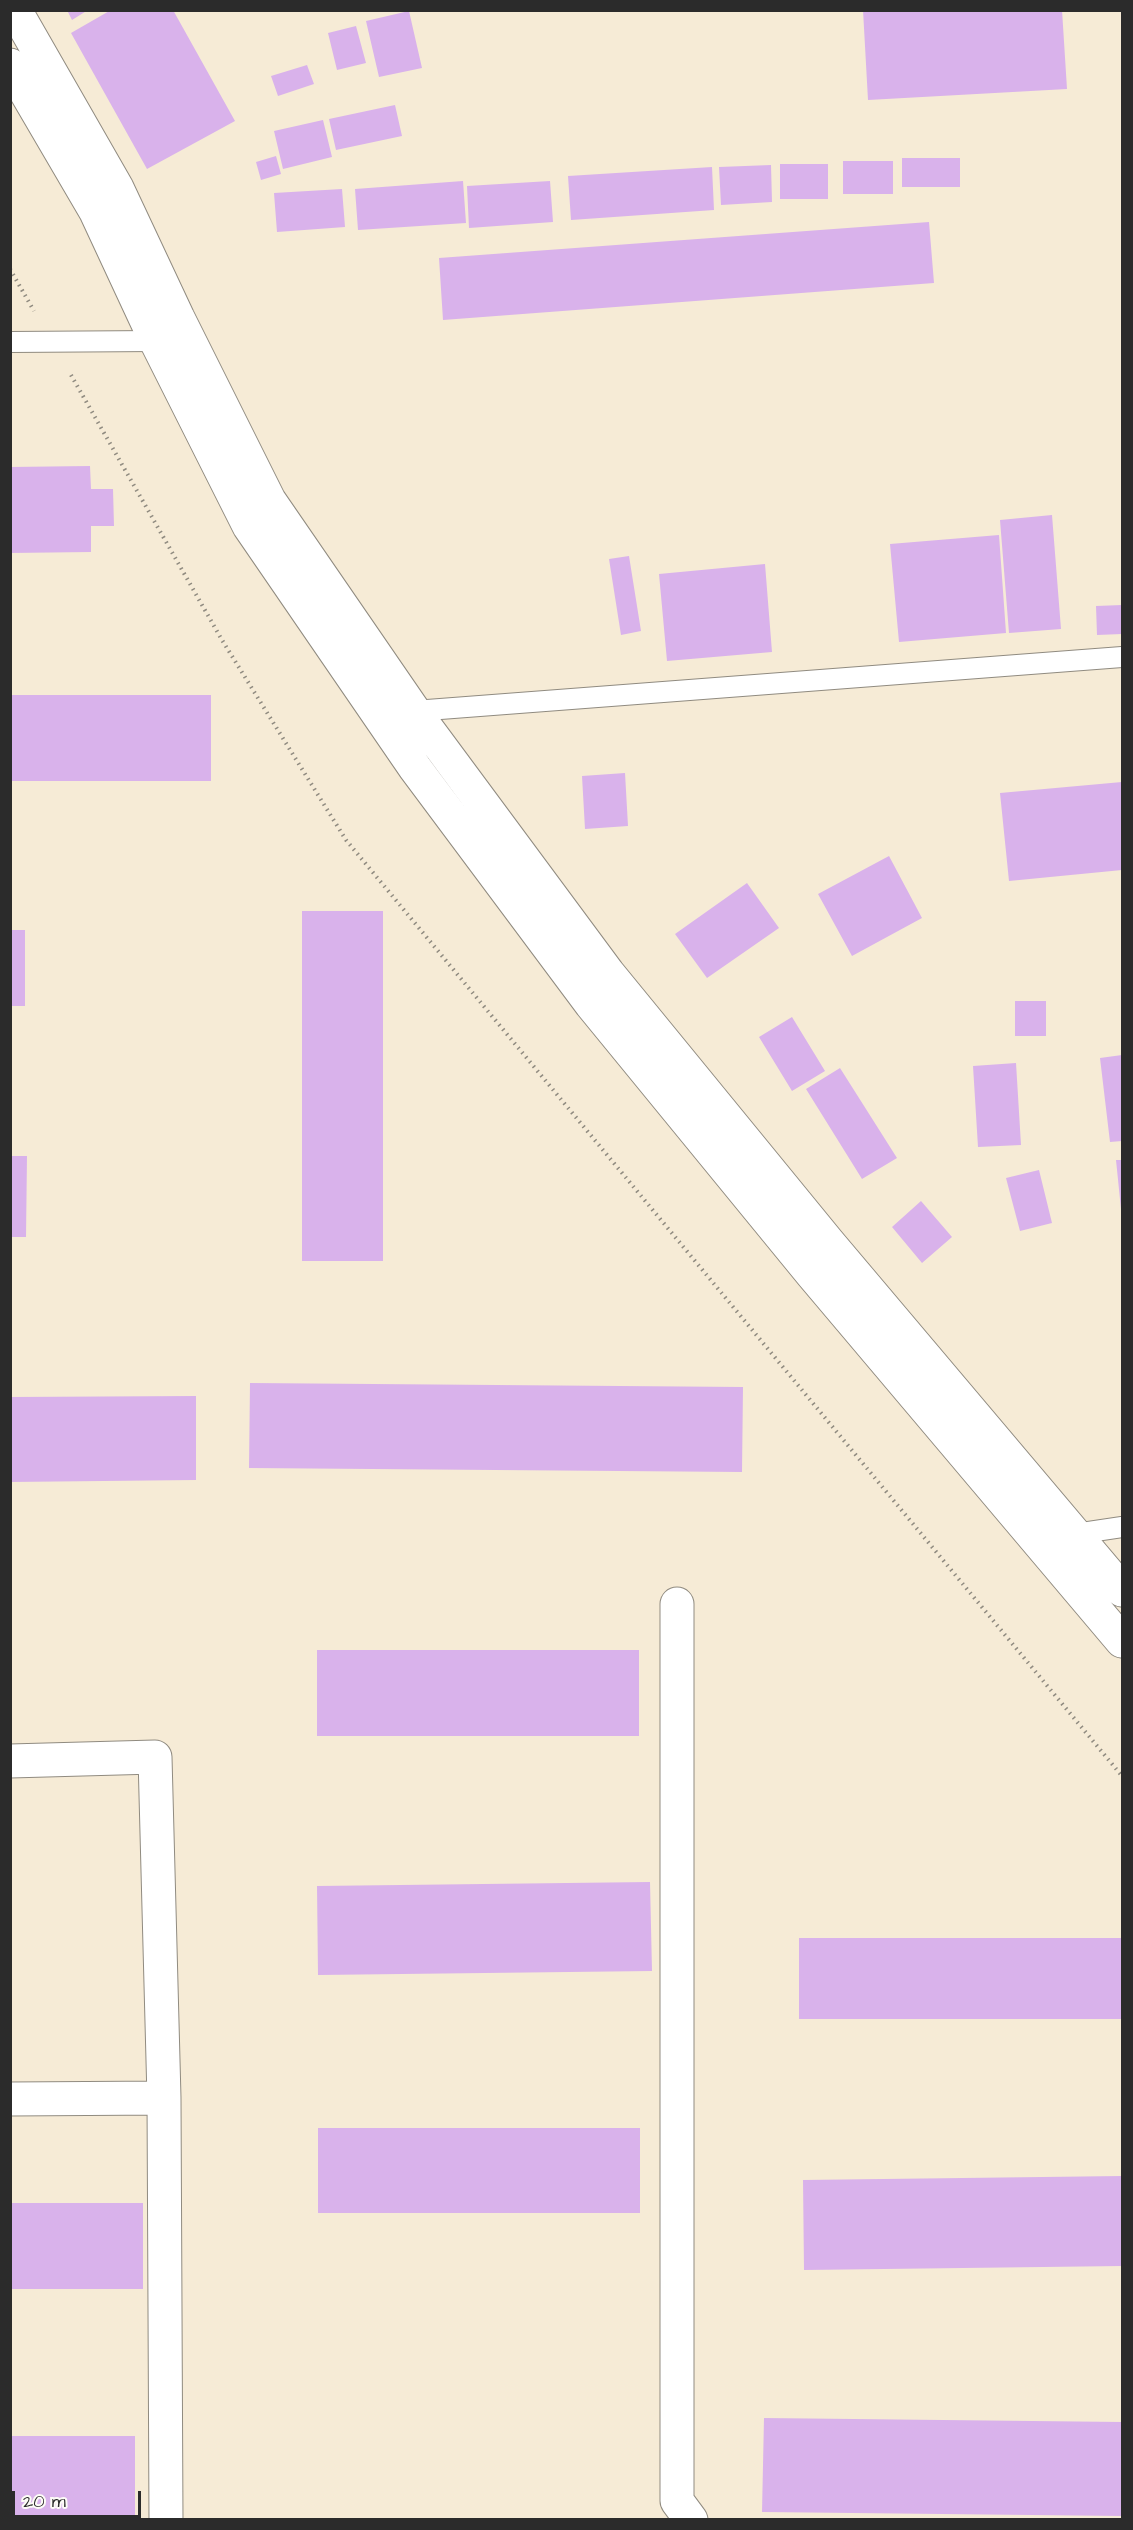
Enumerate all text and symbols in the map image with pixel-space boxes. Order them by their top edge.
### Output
scale bar [15,2479,144,2517]
text: 20 m [23,2489,66,2514]

